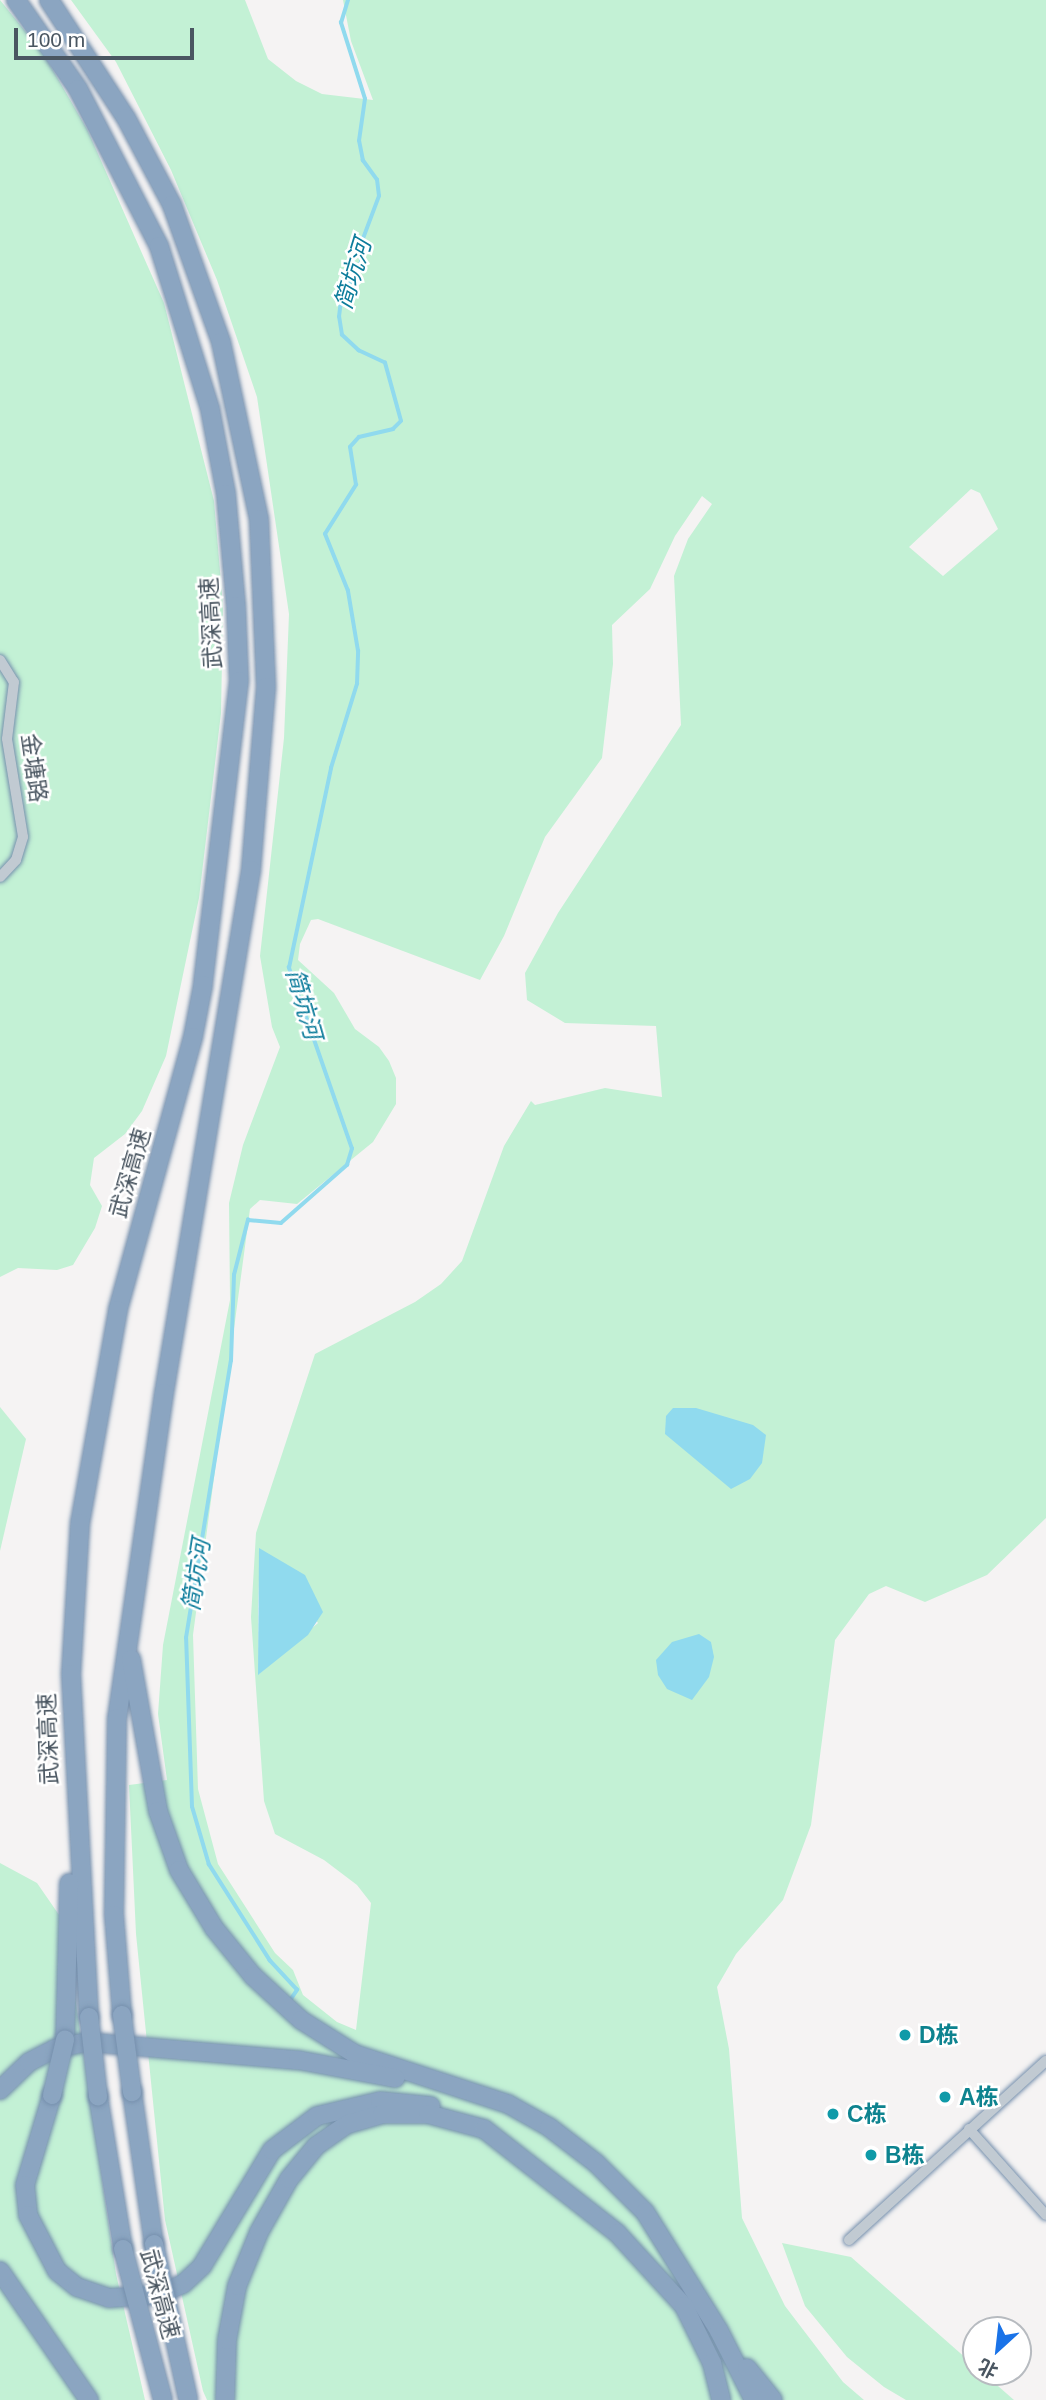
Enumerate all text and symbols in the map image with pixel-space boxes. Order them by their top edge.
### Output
scale bar [18,14,198,58]
text: 100 m [27,28,85,51]
water label: 简坑河 [329,235,377,313]
street label: 武深高速 [195,576,227,670]
street label: 金塘路 [16,732,52,804]
water label: 简坑河 [280,965,328,1043]
street label: 武深高速 [104,1125,156,1221]
water label: 简坑河 [176,1537,216,1613]
street label: 武深高速 [33,1693,63,1785]
place label: D栋 [919,2021,959,2049]
marker: D栋 [897,2027,913,2043]
place label: A栋 [959,2083,999,2111]
marker: A栋 [937,2089,953,2105]
place label: C栋 [847,2100,887,2128]
marker: C栋 [825,2106,841,2122]
place label: B栋 [885,2141,925,2169]
marker: B栋 [863,2147,879,2163]
street label: 武深高速 [135,2246,185,2342]
north arrow [962,2316,1032,2386]
text: 北 [975,2355,1001,2382]

